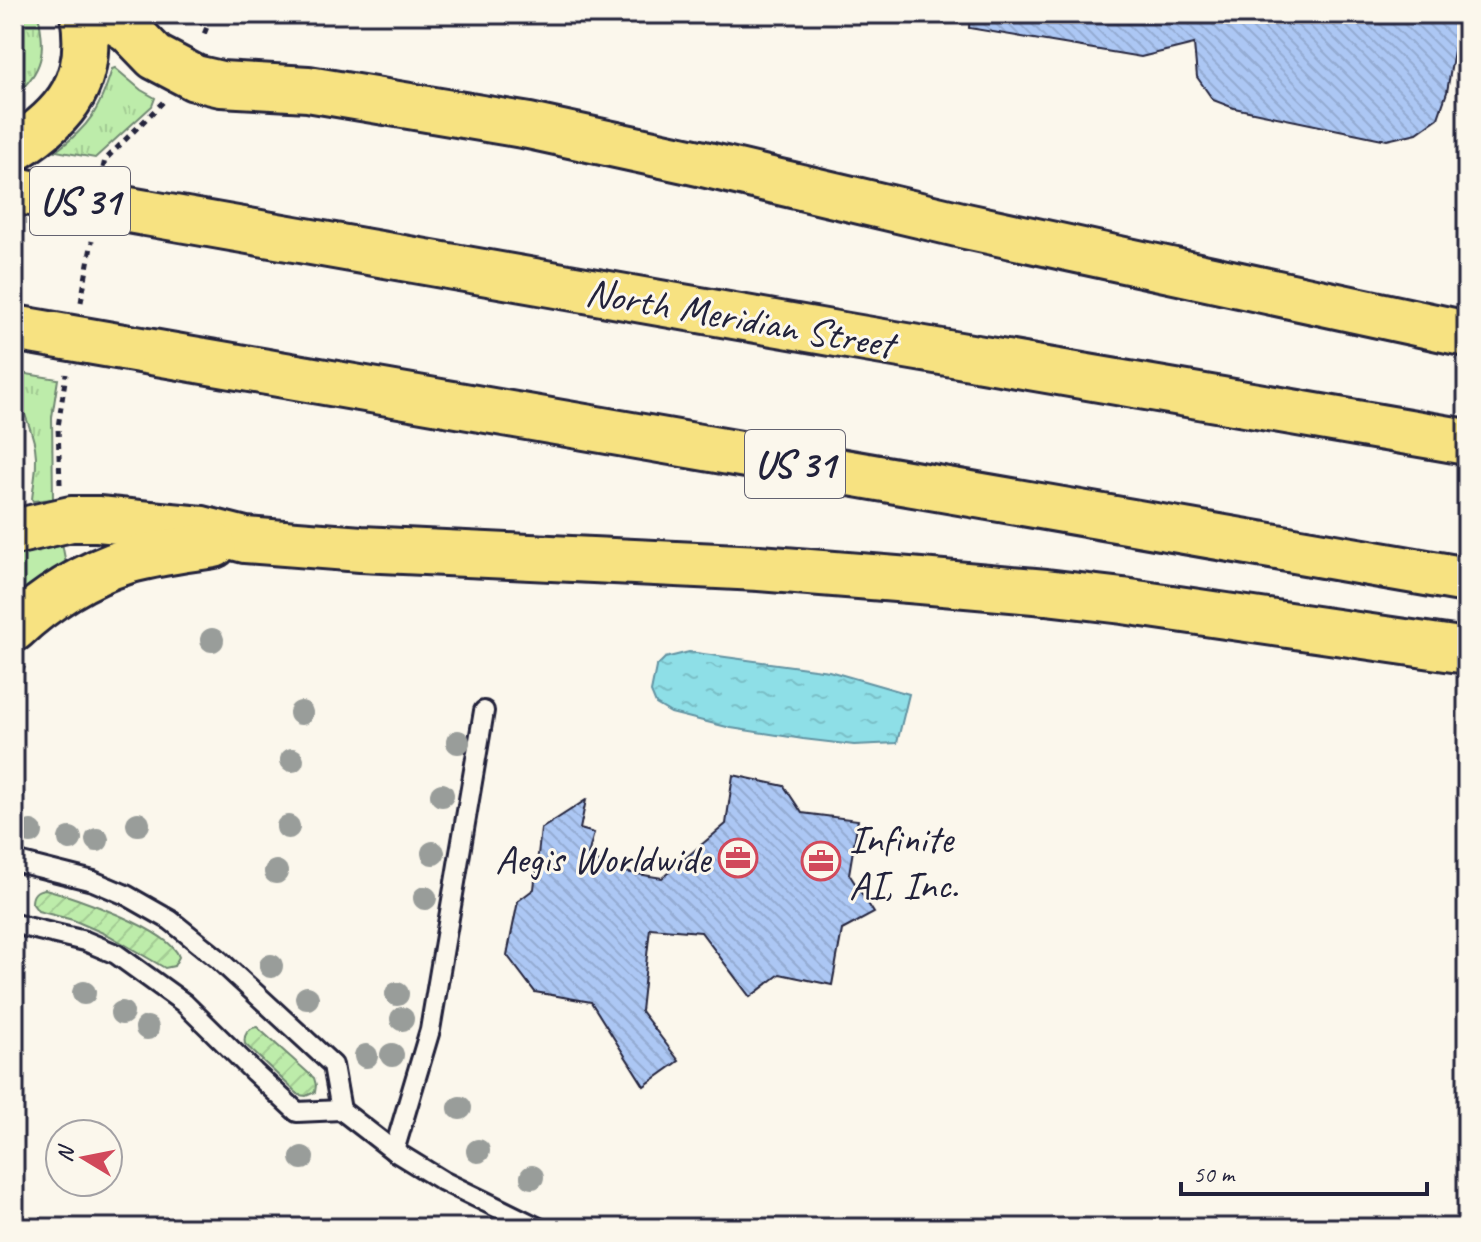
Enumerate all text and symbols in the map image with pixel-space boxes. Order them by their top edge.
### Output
road number: US 31 [30,167,130,235]
street label: North Meridian Street [582,266,903,371]
road number: US 31 [745,430,845,498]
place label: Infinite AI, Inc. [849,814,958,910]
place label: Aegis Worldwide [495,834,713,884]
office icon: Aegis Worldwide [717,837,759,879]
office icon: Infinite AI, Inc. [800,840,842,882]
north arrow [44,1118,124,1198]
text: N [50,1142,81,1164]
scale bar [1181,1146,1427,1196]
text: 50 m [1193,1159,1236,1189]

